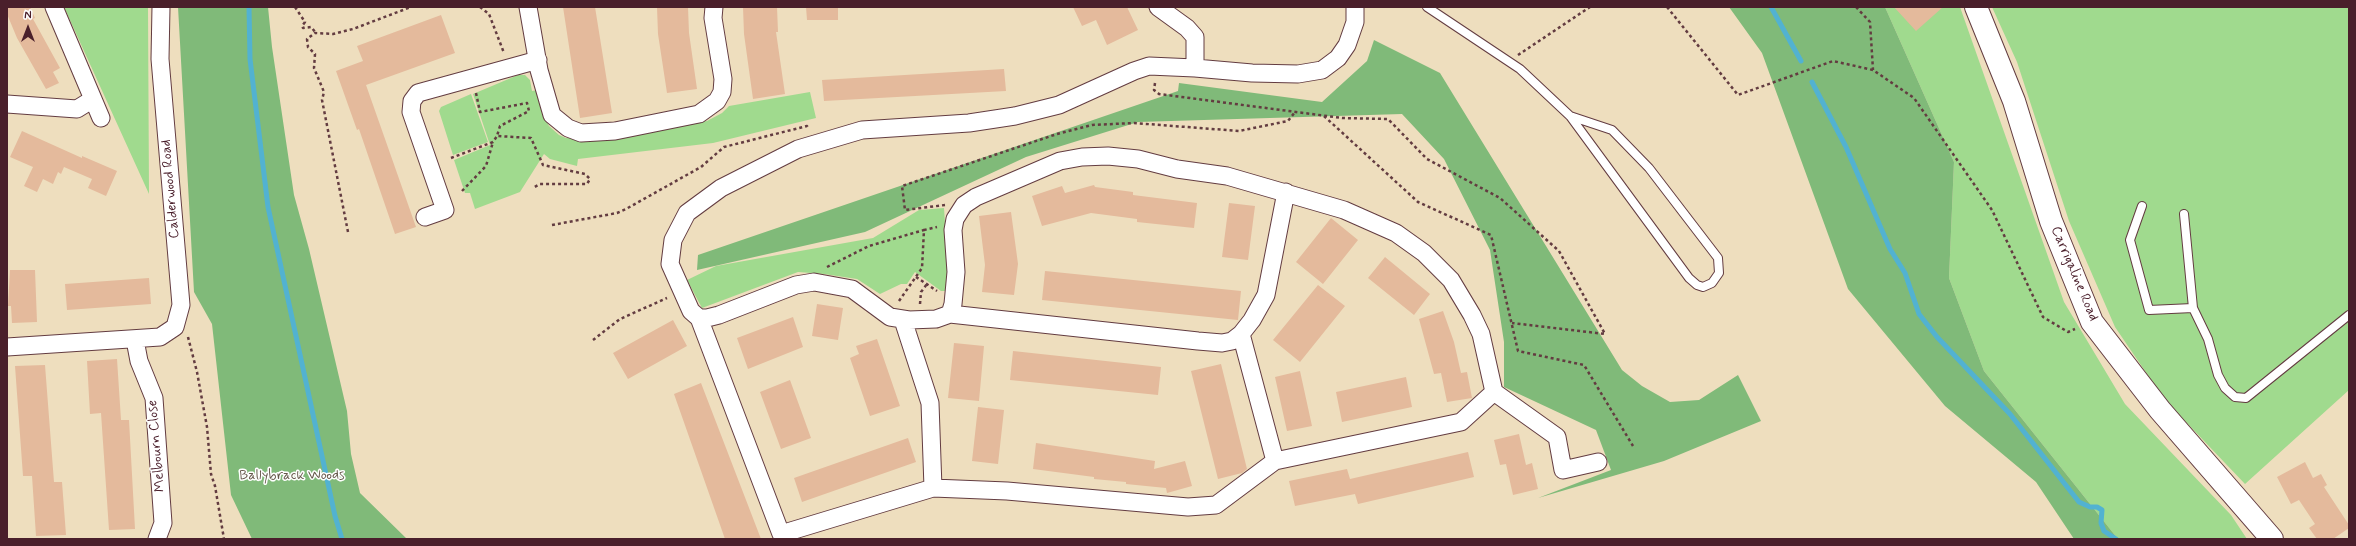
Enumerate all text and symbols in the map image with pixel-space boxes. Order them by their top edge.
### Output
north arrow [8,8,48,48]
text: N [24,9,32,23]
street label: Calderwood Road [158,139,184,239]
street label: Carrigaline Road [2047,224,2101,324]
street label: Melbourn Close [145,399,169,493]
park label: Ballybrack Woods [239,468,345,484]

